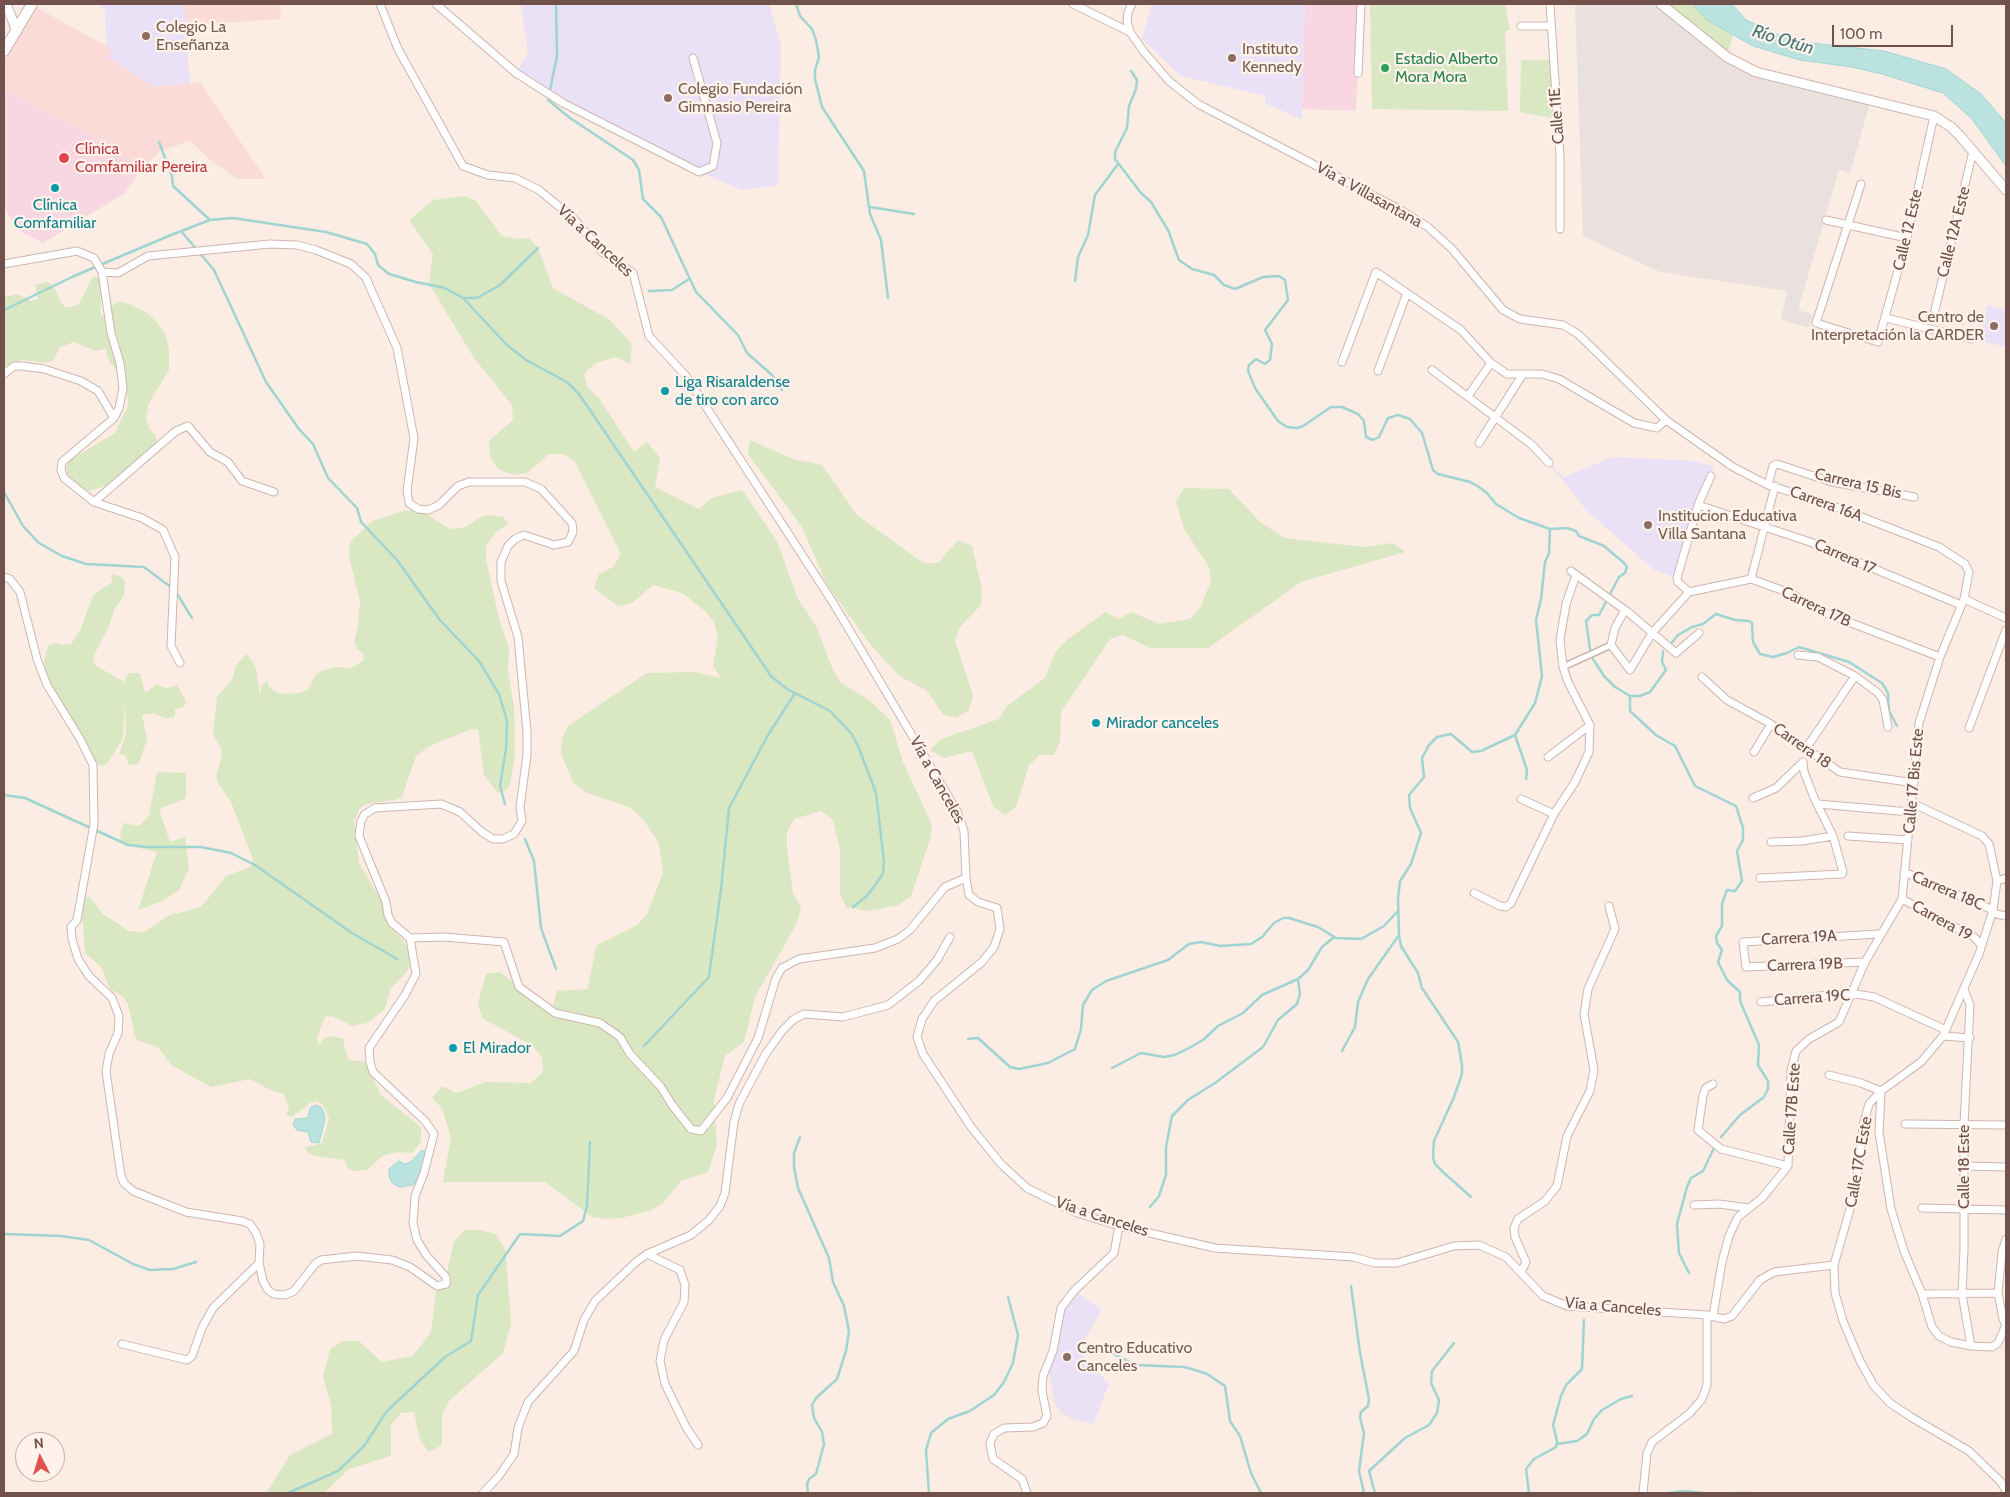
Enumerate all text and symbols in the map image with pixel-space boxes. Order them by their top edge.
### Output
scale bar [1835,15,1956,47]
place label: Colegio La Enseñanza [156,17,229,55]
water label: Río Otún [1750,20,1816,60]
text: 100 m [1840,25,1882,43]
marker: Colegio La Enseñanza [140,30,152,42]
place label: Instituto Kennedy [1242,39,1302,77]
place label: Estadio Alberto Mora Mora [1395,49,1498,87]
marker: Instituto Kennedy [1226,52,1238,64]
marker: Estadio Alberto Mora Mora [1379,62,1391,74]
place label: Colegio Fundación Gimnasio Pereira [678,79,802,117]
street label: Calle 11E [1545,87,1569,145]
marker: Colegio Fundación Gimnasio Pereira [662,92,674,104]
place label: Clínica Comfamiliar Pereira [75,139,207,177]
marker: Clínica Comfamiliar Pereira [57,151,71,165]
street label: Vía a Villasantana [1313,158,1425,232]
marker: Clínica Comfamiliar [49,182,61,194]
street label: Calle 12A Este [1933,185,1975,279]
street label: Calle 12 Este [1889,187,1927,273]
place label: Clínica Comfamiliar [14,195,96,233]
street label: Vía a Canceles [553,201,637,281]
place label: Centro de Interpretación la CARDER [1811,307,1984,345]
marker: Centro de Interpretación la CARDER [1988,320,2000,332]
place label: Liga Risaraldense de tiro con arco [675,372,790,410]
marker: Liga Risaraldense de tiro con arco [659,385,671,397]
street label: Carrera 15 Bis [1813,465,1903,503]
street label: Carrera 16A [1787,482,1865,526]
place label: Institucion Educativa Villa Santana [1658,506,1797,544]
marker: Institucion Educativa Villa Santana [1642,519,1654,531]
street label: Carrera 17 [1811,535,1879,579]
street label: Carrera 17B [1778,583,1854,631]
place label: Mirador canceles [1106,713,1219,733]
marker: Mirador canceles [1090,717,1102,729]
street label: Carrera 18 [1769,719,1835,773]
street label: Calle 17 Bis Este [1900,728,1928,834]
street label: Vía a Canceles [905,733,969,827]
street label: Carrera 18C [1909,867,1987,915]
street label: Carrera 19 [1908,897,1976,945]
street label: Carrera 19A [1761,926,1837,950]
street label: Carrera 19B [1767,954,1843,976]
street label: Carrera 19C [1773,986,1851,1010]
place label: El Mirador [463,1038,531,1058]
marker: El Mirador [447,1042,459,1054]
street label: Calle 17B Este [1779,1062,1805,1156]
street label: Calle 17C Este [1842,1115,1876,1209]
street label: Calle 18 Este [1954,1125,1974,1209]
street label: Vía a Canceles [1053,1193,1151,1241]
street label: Vía a Canceles [1564,1293,1662,1321]
place label: Centro Educativo Canceles [1077,1338,1192,1376]
marker: Centro Educativo Canceles [1061,1351,1073,1363]
north arrow [15,1432,65,1482]
text: N [33,1434,44,1452]

